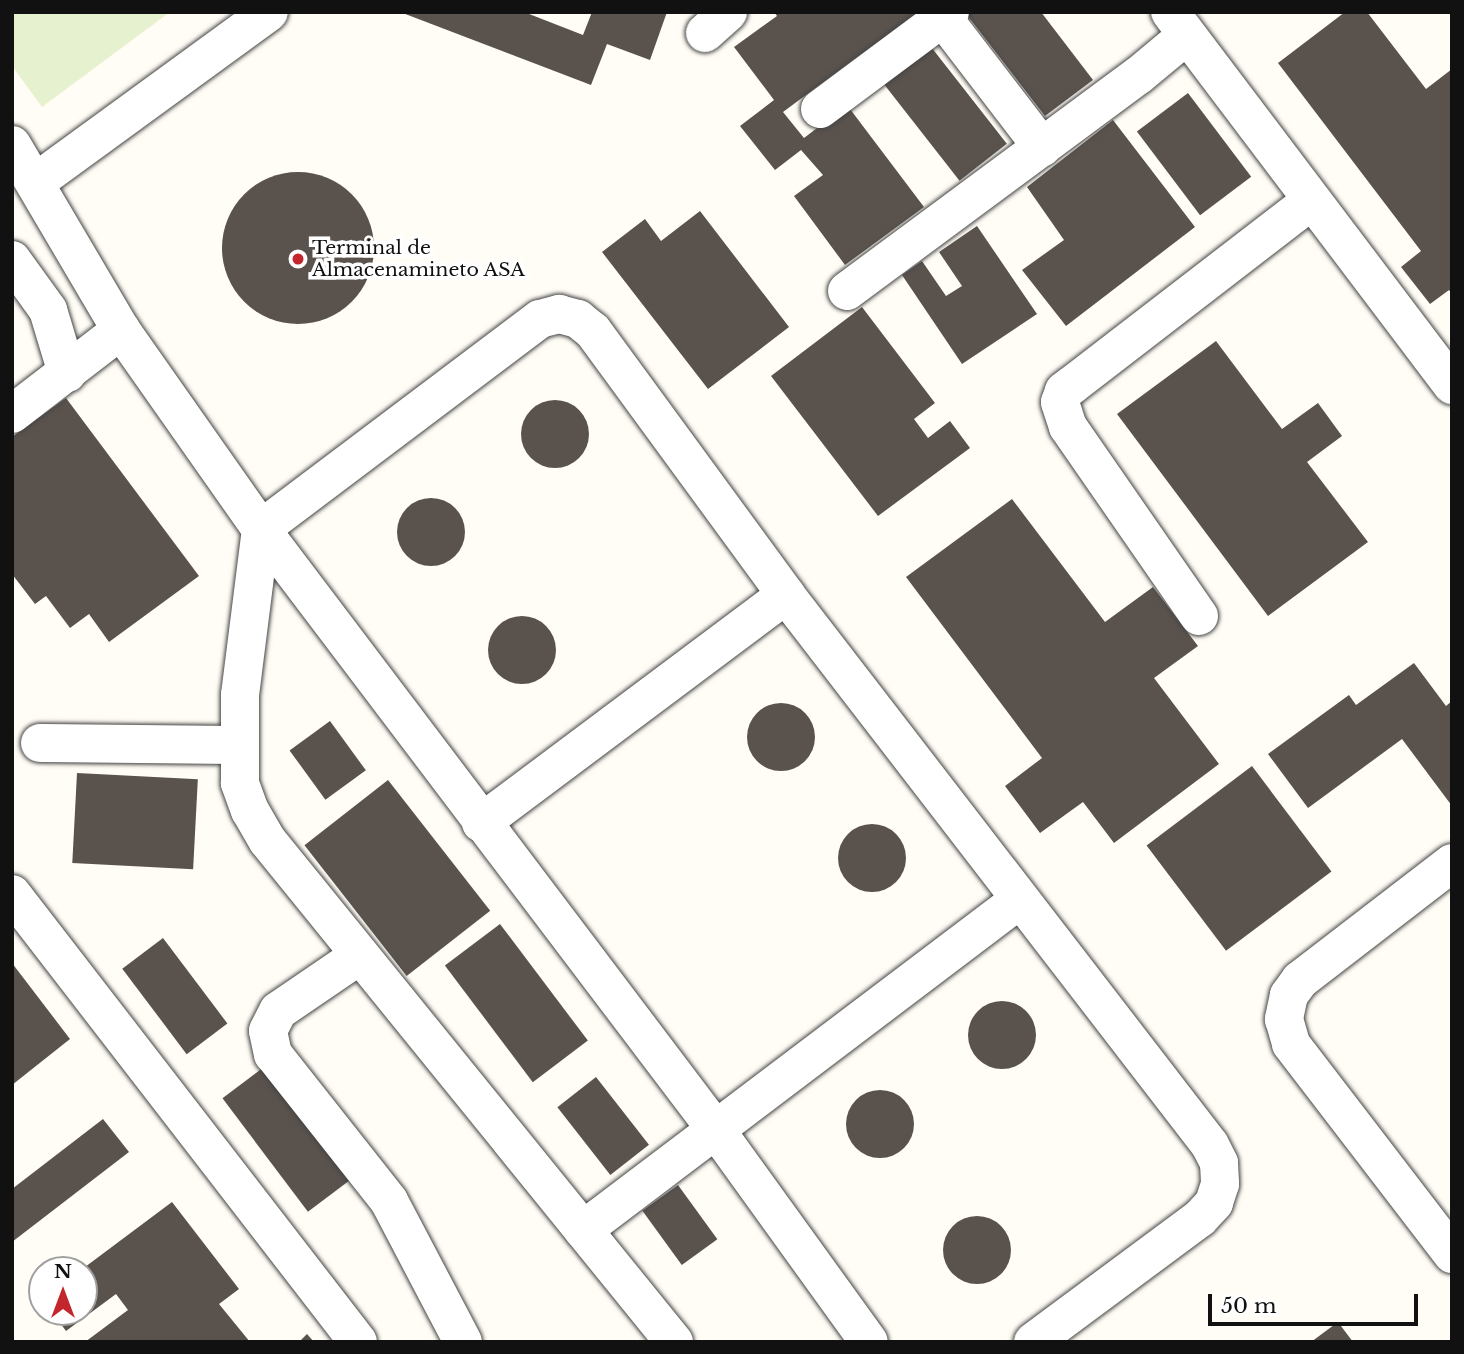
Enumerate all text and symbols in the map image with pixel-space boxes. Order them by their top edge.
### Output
place label: Terminal de Almacenamineto ASA [312,237,526,281]
marker: Terminal de Almacenamineto ASA [290,251,306,267]
north arrow [28,1256,98,1326]
text: N [54,1260,72,1283]
scale bar [1212,1280,1422,1324]
text: 50 m [1221,1293,1276,1319]

